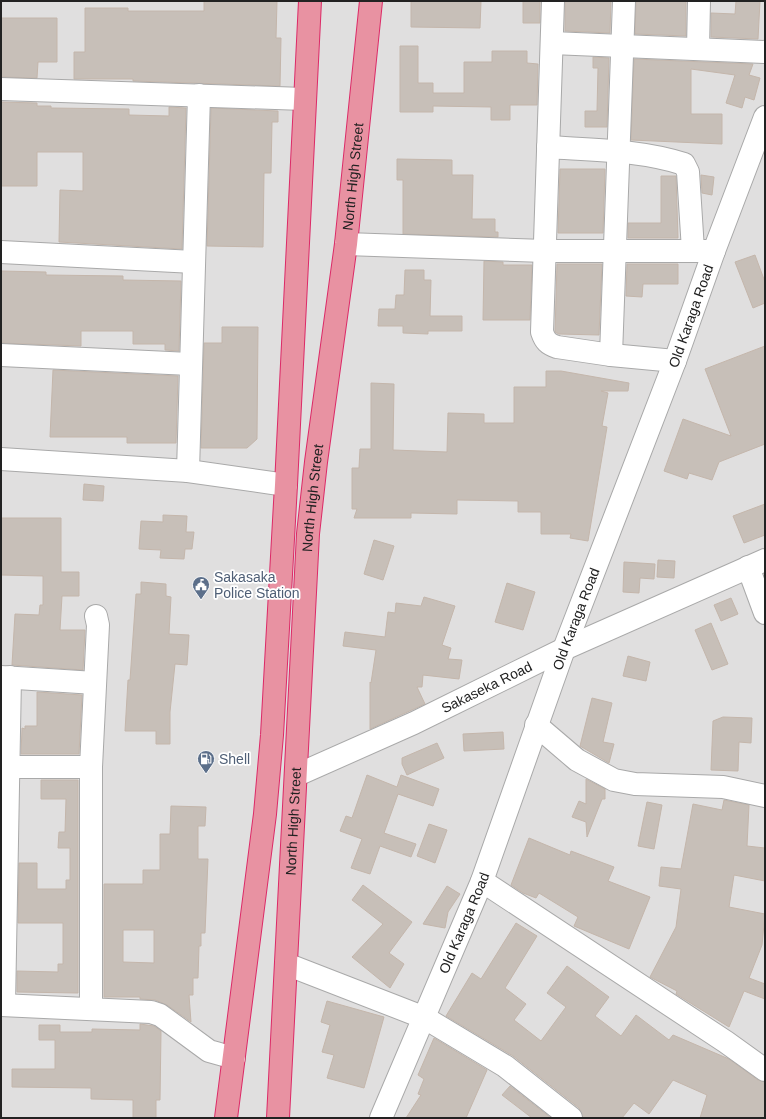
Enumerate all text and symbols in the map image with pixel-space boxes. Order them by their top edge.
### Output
street label: North High Street [339,122,366,231]
street label: Old Karaga Road [665,262,717,370]
street label: North High Street [299,443,326,552]
street label: Old Karaga Road [549,565,603,672]
place label: Sakasaka Police Station [214,569,300,601]
public building icon: Sakasaka Police Station [191,575,211,600]
street label: Sakaseka Road [439,658,535,716]
fuel station icon: Shell [196,749,216,774]
place label: Shell [219,751,250,767]
street label: North High Street [282,767,304,876]
street label: Old Karaga Road [436,870,492,976]

